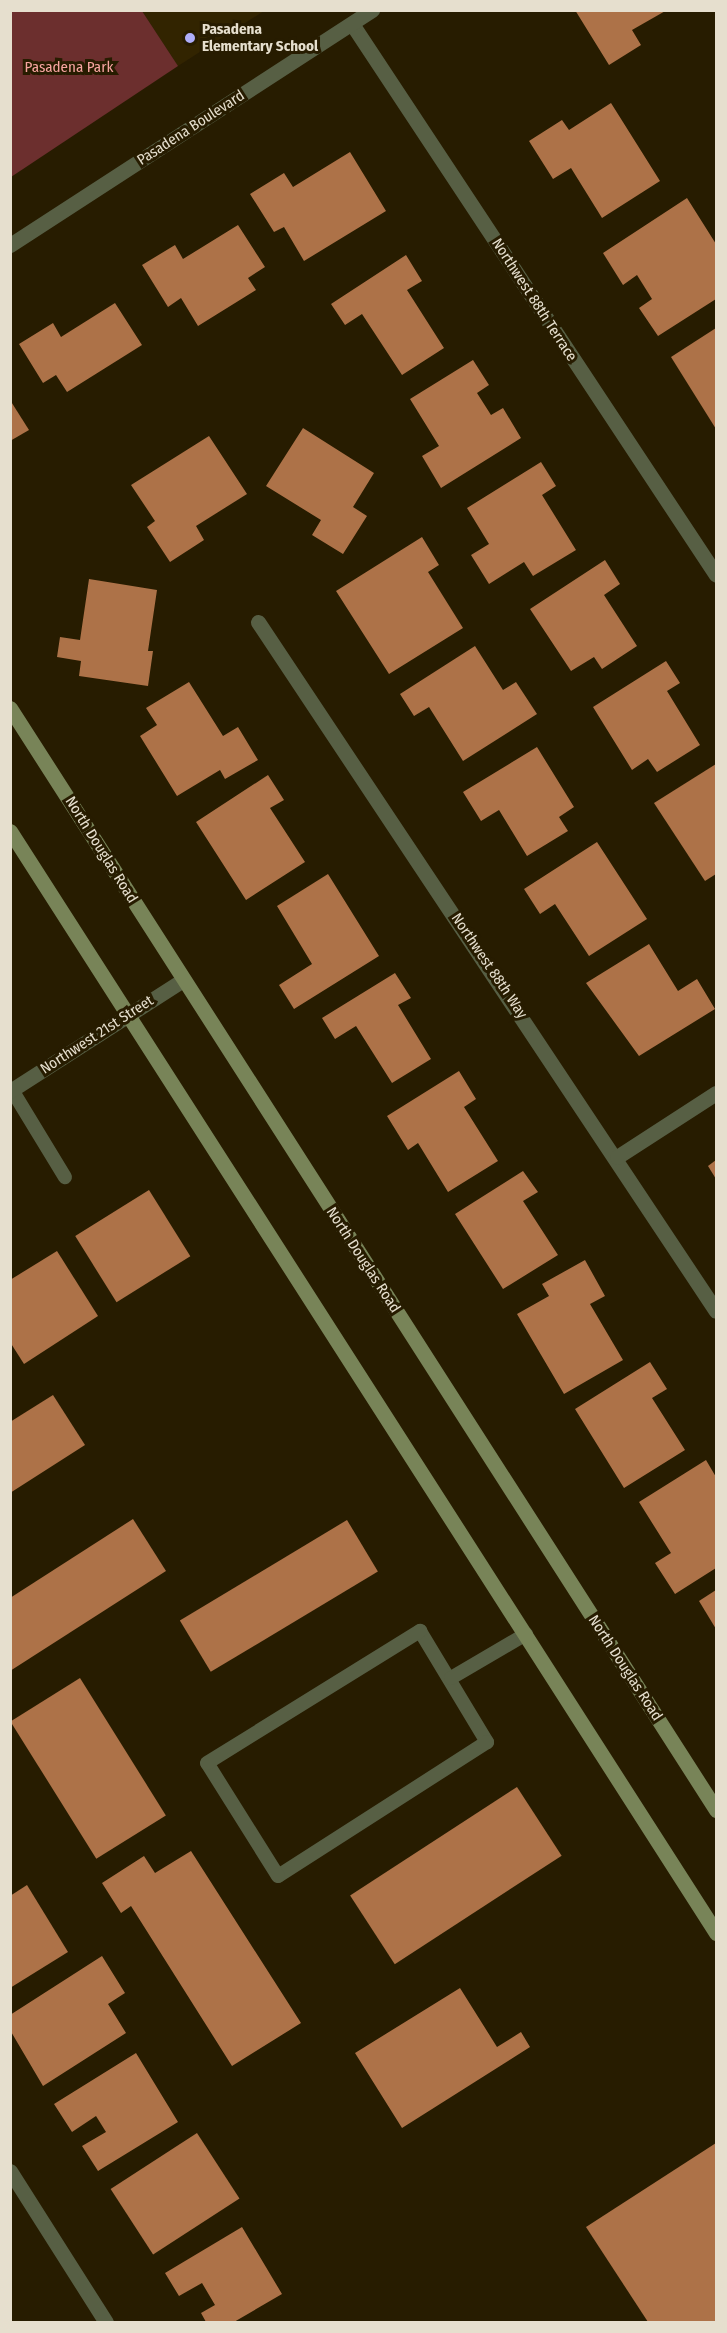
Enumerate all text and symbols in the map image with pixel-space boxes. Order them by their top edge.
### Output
place label: Pasadena Elementary School [202,20,318,55]
marker: Pasadena Elementary School [183,31,197,45]
park label: Pasadena Park [25,59,113,77]
street label: Pasadena Boulevard [134,87,248,169]
street label: Northwest 88th Terrace [488,235,580,365]
street label: North Douglas Road [61,793,141,907]
street label: Northwest 88th Way [447,910,531,1022]
street label: Northwest 21st Street [37,992,157,1078]
street label: North Douglas Road [322,1204,404,1316]
street label: North Douglas Road [584,1612,666,1724]

